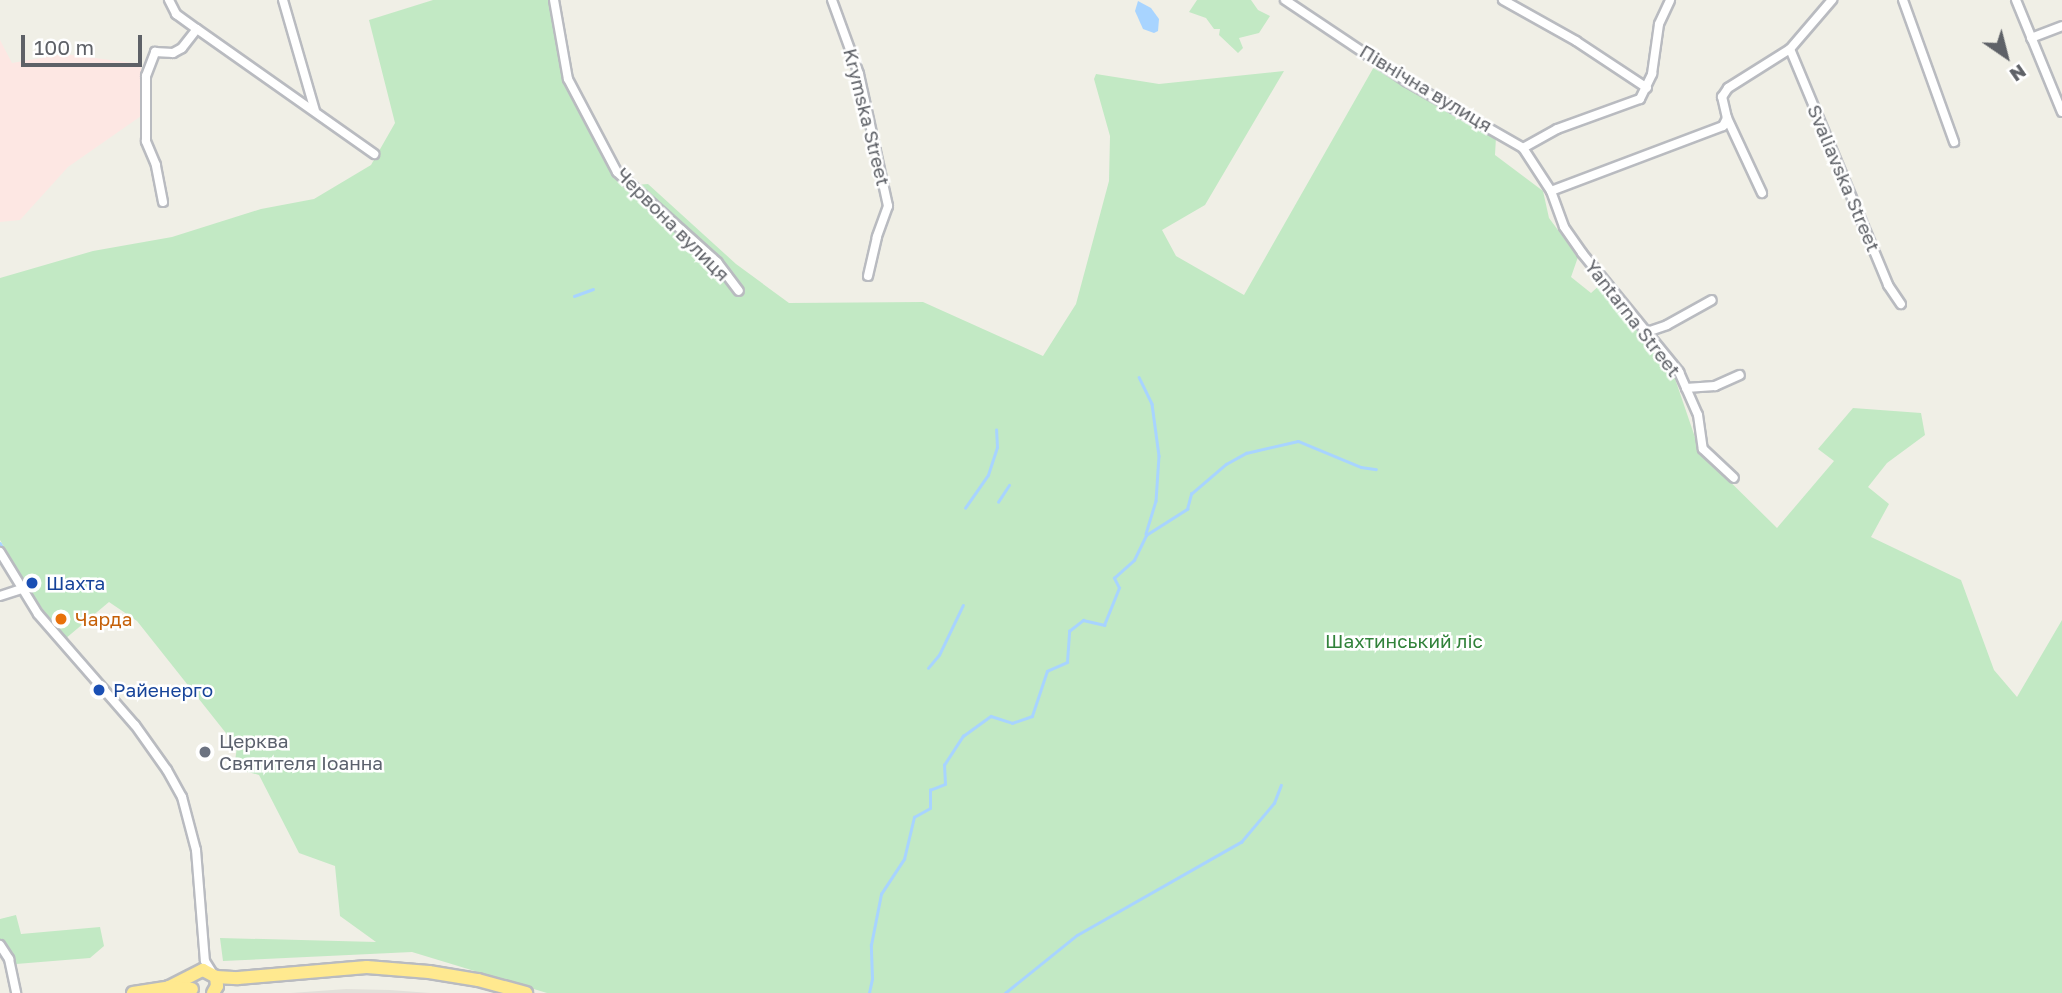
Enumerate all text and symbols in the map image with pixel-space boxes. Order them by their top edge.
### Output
scale bar [24,21,145,65]
north arrow [1971,21,2041,91]
text: 100 m [34,34,94,60]
street label: Північна вулиця [1356,39,1496,137]
street label: Krymska Street [839,46,895,188]
text: N [2006,60,2031,87]
street label: Svaliavska Street [1803,101,1885,255]
street label: Червона вулиця [612,163,734,285]
street label: Yantarna Street [1580,255,1686,381]
place label: Шахта [46,572,105,594]
marker: Шахта [24,575,40,591]
place label: Чарда [75,608,132,630]
marker: Чарда [53,611,69,627]
park label: Шахтинський ліс [1325,630,1483,652]
place label: Райенерго [113,679,213,701]
marker: Райенерго [91,682,107,698]
place label: Церква Святителя Іоанна [219,730,383,774]
marker: Церква Святителя Іоанна [197,744,213,760]

